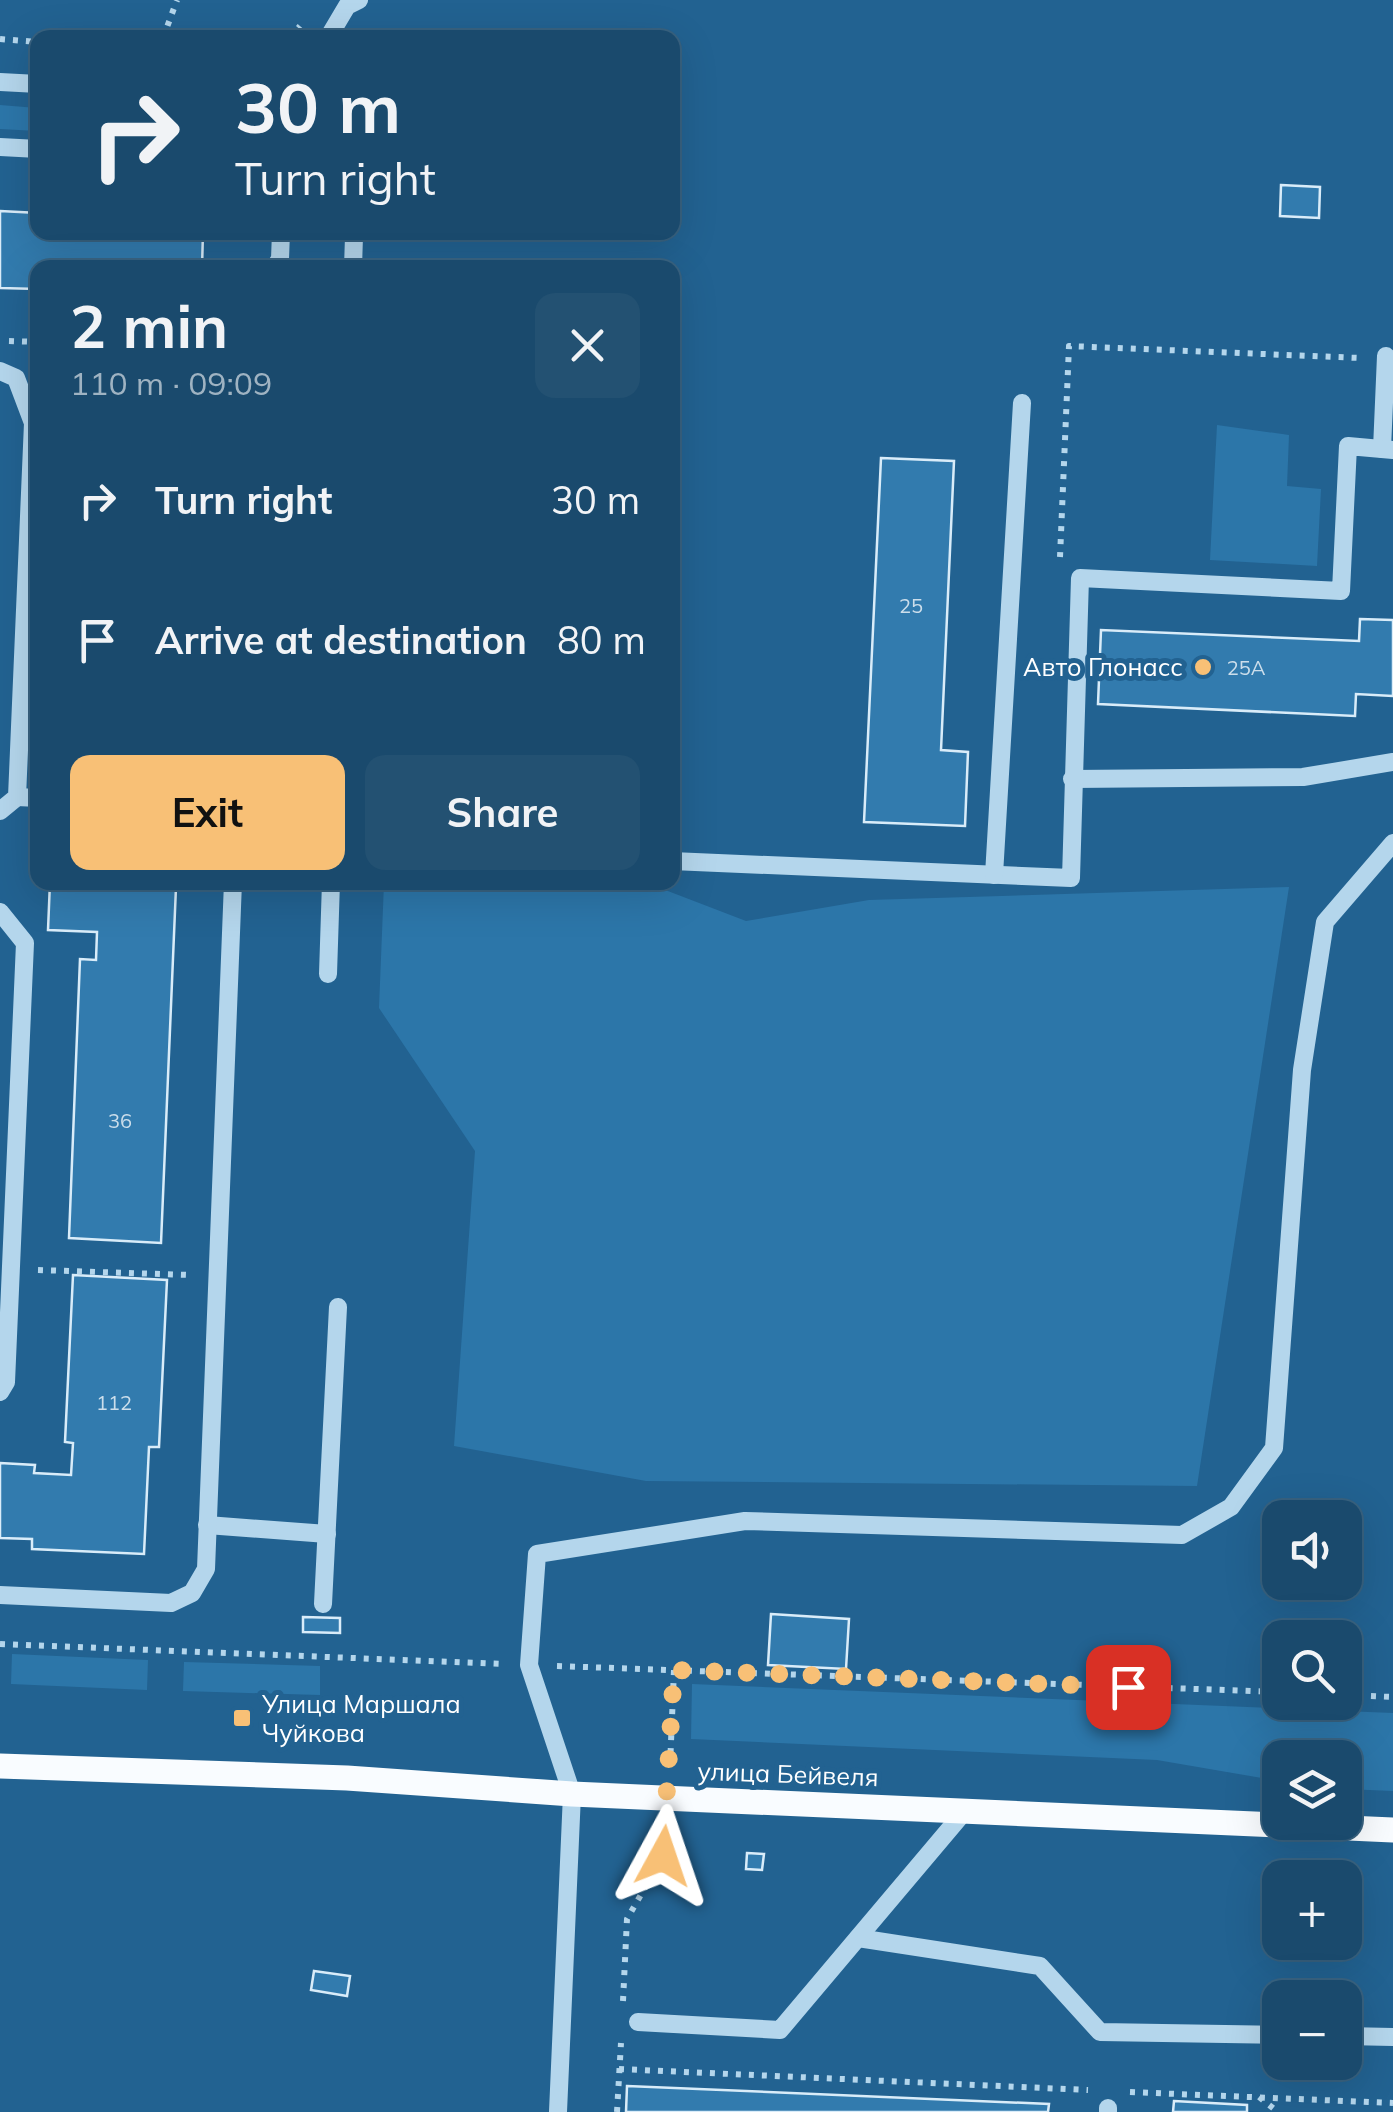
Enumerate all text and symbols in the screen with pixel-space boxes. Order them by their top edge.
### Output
text: 30 m [235,63,401,151]
icon: right [70,70,200,200]
text: Turn right [235,150,436,206]
text: 2 min [70,288,228,363]
button: close [535,293,640,398]
text: 110 m · 09:09 [70,363,272,403]
icon: right [70,473,125,528]
text: Turn right [155,476,332,524]
text: 30 m [551,476,640,524]
house number: 25 [899,593,923,618]
icon: arrive [70,613,125,668]
text: Arrive at destination [155,616,527,664]
text: 80 m [557,616,646,664]
place label: Авто Глонасс [1023,651,1183,682]
house number: 25А [1227,655,1266,680]
marker: Авто Глонасс [1192,656,1214,678]
button: Exit [70,755,345,870]
button: Share [365,755,640,870]
house number: 36 [108,1108,132,1133]
house number: 112 [96,1390,132,1415]
map controls [1262,1500,1362,2080]
button: sound [1262,1500,1362,1600]
button: search [1262,1620,1362,1720]
pin [1086,1645,1171,1730]
icon: arrive [1101,1660,1156,1715]
place label: Улица Маршала Чуйкова [261,1688,461,1748]
marker: Улица Маршала Чуйкова [231,1707,253,1729]
button: layers [1262,1740,1362,1840]
street label: улица Бейвеля [697,1755,879,1792]
position arrow [611,1804,715,1908]
button: + [1262,1860,1362,1960]
button: − [1262,1980,1362,2080]

